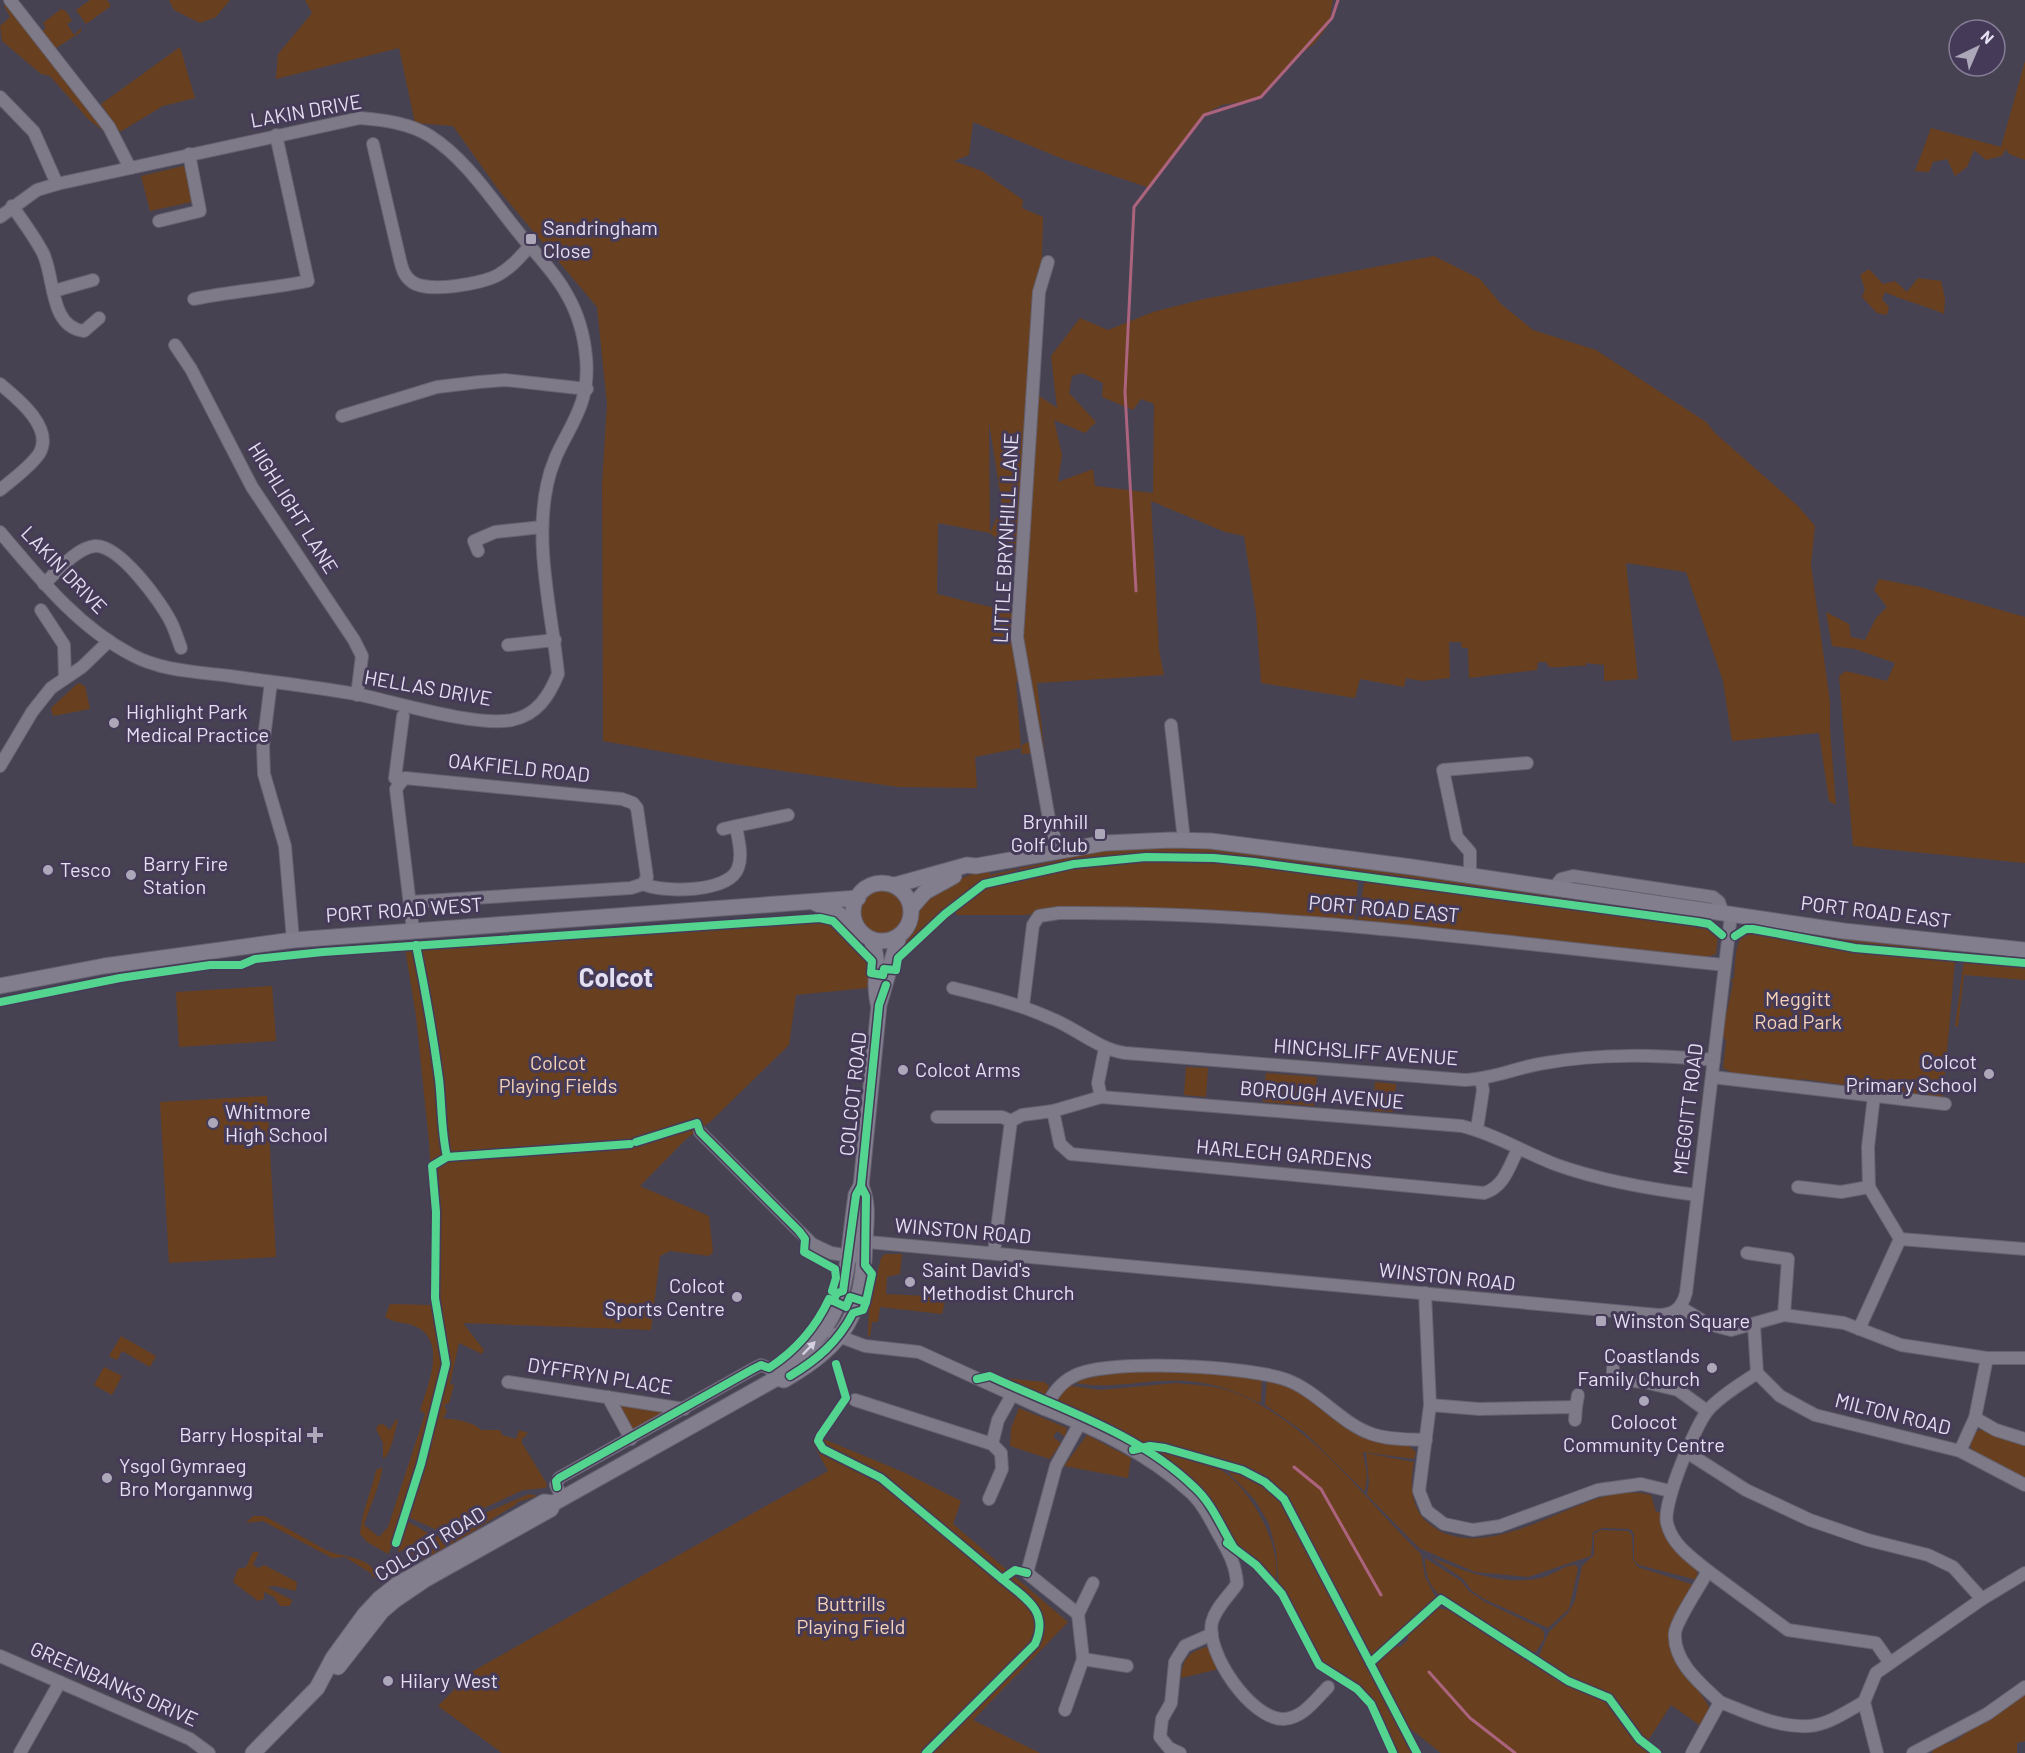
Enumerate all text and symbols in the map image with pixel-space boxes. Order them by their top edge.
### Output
north arrow [1947,18,2007,78]
text: N [1977,26,1998,47]
street label: LAKIN DRIVE [248,88,363,132]
place label: Sandringham Close [543,215,658,262]
marker: Sandringham Close [524,232,538,246]
street label: LITTLE BRYNHILL LANE [988,432,1022,644]
street label: HIGHLIGHT LANE [244,437,344,578]
street label: LAKIN DRIVE [17,520,112,618]
street label: HELLAS DRIVE [362,664,494,710]
place label: Highlight Park Medical Practice [126,699,269,746]
marker: Highlight Park Medical Practice [107,716,121,730]
street label: OAKFIELD ROAD [447,748,591,786]
place label: Brynhill Golf Club [1011,809,1088,856]
marker: Brynhill Golf Club [1093,827,1107,841]
place label: Barry Fire Station [143,851,228,898]
place label: Tesco [60,857,111,881]
marker: Tesco [41,863,55,877]
marker: Barry Fire Station [124,868,138,882]
street label: PORT ROAD EAST [1308,889,1460,927]
street label: PORT ROAD EAST [1800,890,1953,932]
street label: PORT ROAD WEST [325,892,483,926]
district label: Colcot [579,961,653,992]
park label: Meggitt Road Park [1754,986,1842,1033]
street label: COLCOT ROAD [834,1031,870,1157]
street label: HINCHSLIFF AVENUE [1273,1033,1459,1069]
street label: MEGGITT ROAD [1667,1042,1707,1176]
place label: Colcot Primary School [1846,1049,1977,1096]
park label: Colcot Playing Fields [499,1050,617,1097]
place label: Colcot Arms [915,1057,1021,1081]
marker: Colcot Arms [896,1063,910,1077]
marker: Colcot Primary School [1982,1067,1996,1081]
street label: BOROUGH AVENUE [1239,1075,1405,1113]
place label: Whitmore High School [225,1099,328,1146]
marker: Whitmore High School [206,1116,220,1130]
street label: HARLECH GARDENS [1195,1133,1373,1173]
street label: WINSTON ROAD [894,1212,1032,1248]
place label: Saint David's Methodist Church [922,1257,1075,1304]
street label: WINSTON ROAD [1378,1257,1517,1295]
place label: Colcot Sports Centre [604,1273,725,1320]
marker: Saint David's Methodist Church [903,1275,917,1289]
marker: Colcot Sports Centre [730,1290,744,1304]
place label: Winston Square [1613,1308,1750,1332]
marker: Winston Square [1594,1314,1608,1328]
one-way arrow [802,1340,816,1355]
place label: Coastlands Family Church [1578,1343,1700,1390]
street label: DYFFRYN PLACE [526,1352,674,1398]
marker: Coastlands Family Church [1705,1361,1719,1375]
street label: MILTON ROAD [1833,1387,1954,1439]
marker: Colocot Community Centre [1637,1394,1651,1408]
place label: Colocot Community Centre [1563,1409,1725,1456]
place label: Barry Hospital [179,1422,302,1446]
marker: Barry Hospital [306,1426,324,1444]
place label: Ysgol Gymraeg Bro Morgannwg [119,1453,253,1500]
marker: Ysgol Gymraeg Bro Morgannwg [100,1471,114,1485]
street label: COLCOT ROAD [370,1501,489,1586]
park label: Buttrills Playing Field [797,1591,905,1638]
street label: GREENBANKS DRIVE [27,1635,202,1731]
place label: Hilary West [400,1668,498,1692]
marker: Hilary West [381,1674,395,1688]

